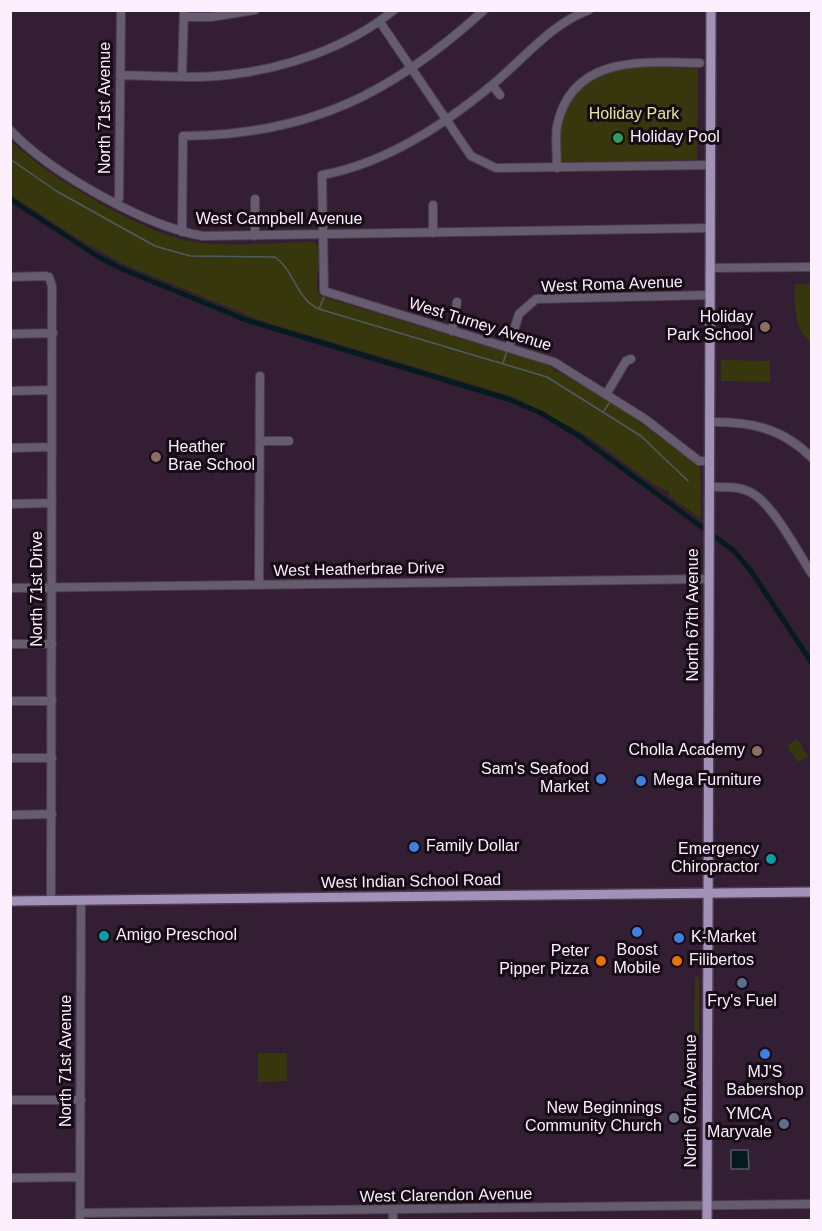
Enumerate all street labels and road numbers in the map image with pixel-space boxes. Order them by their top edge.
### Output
street label: North 71st Avenue [96,42,116,174]
street label: West Campbell Avenue [196,210,362,230]
street label: West Roma Avenue [541,273,683,297]
street label: West Turney Avenue [406,294,554,356]
street label: North 71st Drive [28,531,48,647]
street label: North 67th Avenue [684,548,704,682]
street label: West Heatherbrae Drive [273,559,445,581]
street label: West Indian School Road [321,871,501,893]
street label: North 71st Avenue [57,995,77,1127]
street label: North 67th Avenue [682,1034,702,1168]
street label: West Clarendon Avenue [359,1185,533,1207]

